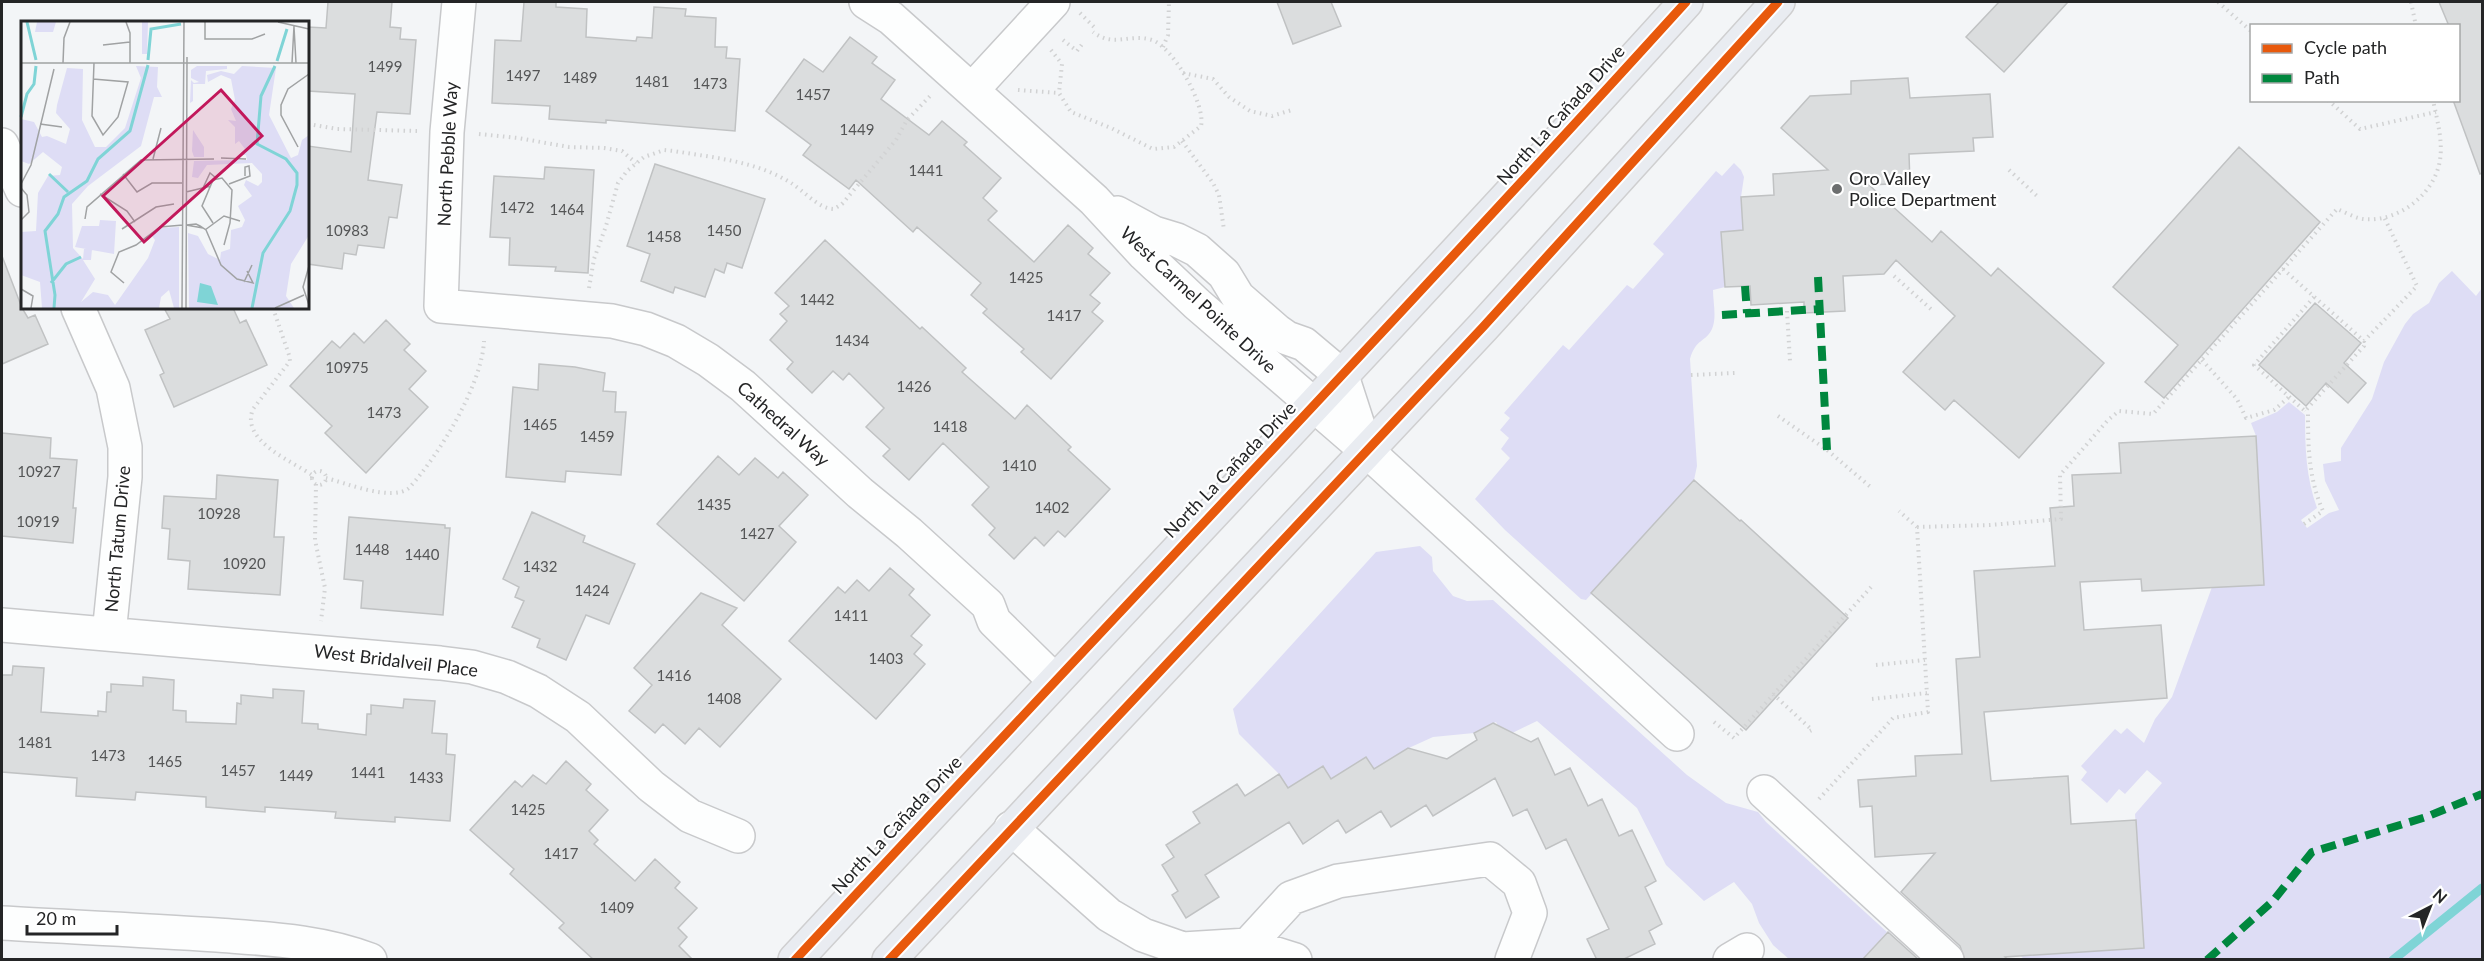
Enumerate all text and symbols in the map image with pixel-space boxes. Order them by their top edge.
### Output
inset map [21,21,309,309]
legend [2250,24,2460,102]
text: Cycle path [2304,36,2387,58]
street label: North La Cañada Drive [1492,40,1629,189]
house number: 1499 [368,57,402,75]
house number: 1497 [506,66,541,84]
text: Path [2304,66,2340,88]
house number: 1489 [563,68,597,86]
house number: 1481 [635,72,669,90]
house number: 1473 [693,74,727,92]
street label: North Pebble Way [432,80,462,227]
house number: 1457 [796,85,831,103]
house number: 1449 [840,120,874,138]
house number: 1441 [909,161,943,179]
place label: Oro Valley Police Department [1849,167,1997,210]
marker: Oro Valley Police Department [1830,182,1844,196]
house number: 1472 [500,198,534,216]
house number: 1464 [550,200,585,218]
house number: 10983 [325,221,369,239]
house number: 1450 [707,221,742,239]
street label: West Carmel Pointe Drive [1116,221,1281,377]
house number: 1458 [647,227,681,245]
house number: 1425 [1009,268,1043,286]
house number: 1442 [800,290,834,308]
house number: 1417 [1047,306,1082,324]
house number: 1434 [835,331,870,349]
house number: 10975 [325,358,369,376]
street label: Cathedral Way [733,376,835,471]
house number: 1426 [897,377,932,395]
street label: North La Cañada Drive [1159,397,1300,542]
house number: 1473 [367,403,401,421]
house number: 1465 [523,415,557,433]
house number: 1418 [933,417,967,435]
house number: 1459 [580,427,614,445]
house number: 1410 [1002,456,1037,474]
house number: 10927 [17,462,61,480]
street label: North Tatum Drive [100,465,134,613]
house number: 1435 [697,495,731,513]
house number: 1402 [1035,498,1069,516]
house number: 10928 [197,504,241,522]
house number: 10919 [16,512,60,530]
house number: 1427 [740,524,775,542]
house number: 1448 [355,540,389,558]
house number: 1440 [405,545,440,563]
house number: 10920 [222,554,266,572]
house number: 1432 [523,557,557,575]
house number: 1424 [575,581,610,599]
house number: 1411 [834,606,868,624]
street label: West Bridalveil Place [313,639,479,681]
house number: 1403 [869,649,903,667]
house number: 1416 [657,666,692,684]
house number: 1408 [707,689,741,707]
house number: 1481 [18,733,52,751]
house number: 1473 [91,746,125,764]
street label: North La Cañada Drive [827,751,966,898]
house number: 1465 [148,752,182,770]
house number: 1457 [221,761,256,779]
house number: 1441 [351,763,385,781]
house number: 1449 [279,766,313,784]
house number: 1433 [409,768,443,786]
house number: 1425 [511,800,545,818]
house number: 1417 [544,844,579,862]
north arrow [2400,877,2460,937]
text: N [2429,884,2451,907]
scale bar [27,898,117,936]
house number: 1409 [600,898,634,916]
text: 20 m [36,907,76,929]

